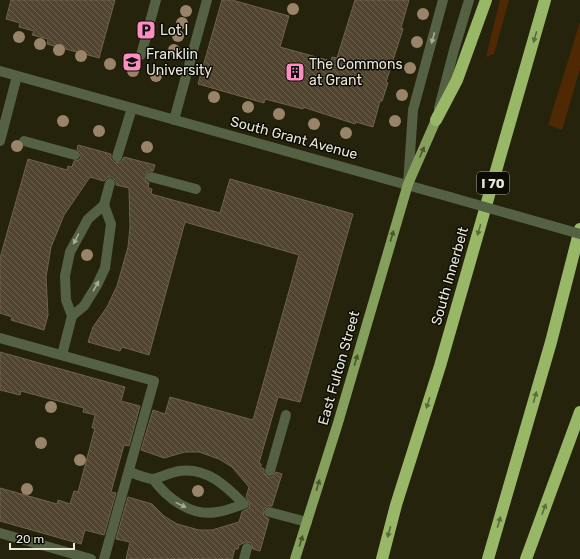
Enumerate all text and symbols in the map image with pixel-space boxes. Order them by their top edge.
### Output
parking icon: Lot I [135,19,157,41]
place label: Lot I [160,22,188,39]
one-way arrow [429,31,435,44]
one-way arrow [531,31,537,44]
place label: Franklin University [146,46,212,79]
school or university icon: Franklin University [121,51,143,73]
place label: The Commons at Grant [309,56,403,89]
building icon: The Commons at Grant [284,61,306,83]
street label: South Grant Avenue [229,113,360,163]
one-way arrow [419,146,425,158]
road number: I 70 [477,172,509,194]
street label: South Innerbelt [428,224,472,327]
one-way arrow [476,224,482,236]
one-way arrow [389,229,395,241]
one-way arrow [73,233,79,245]
one-way arrow [93,280,100,292]
street label: East Fulton Street [315,308,364,427]
one-way arrow [353,354,359,366]
one-way arrow [532,390,538,403]
one-way arrow [425,397,431,409]
one-way arrow [315,478,321,490]
one-way arrow [176,501,187,508]
one-way arrow [542,503,548,515]
one-way arrow [496,515,502,527]
scale bar [10,525,74,551]
one-way arrow [386,526,392,538]
text: 20 m [16,532,44,546]
one-way arrow [298,534,304,546]

